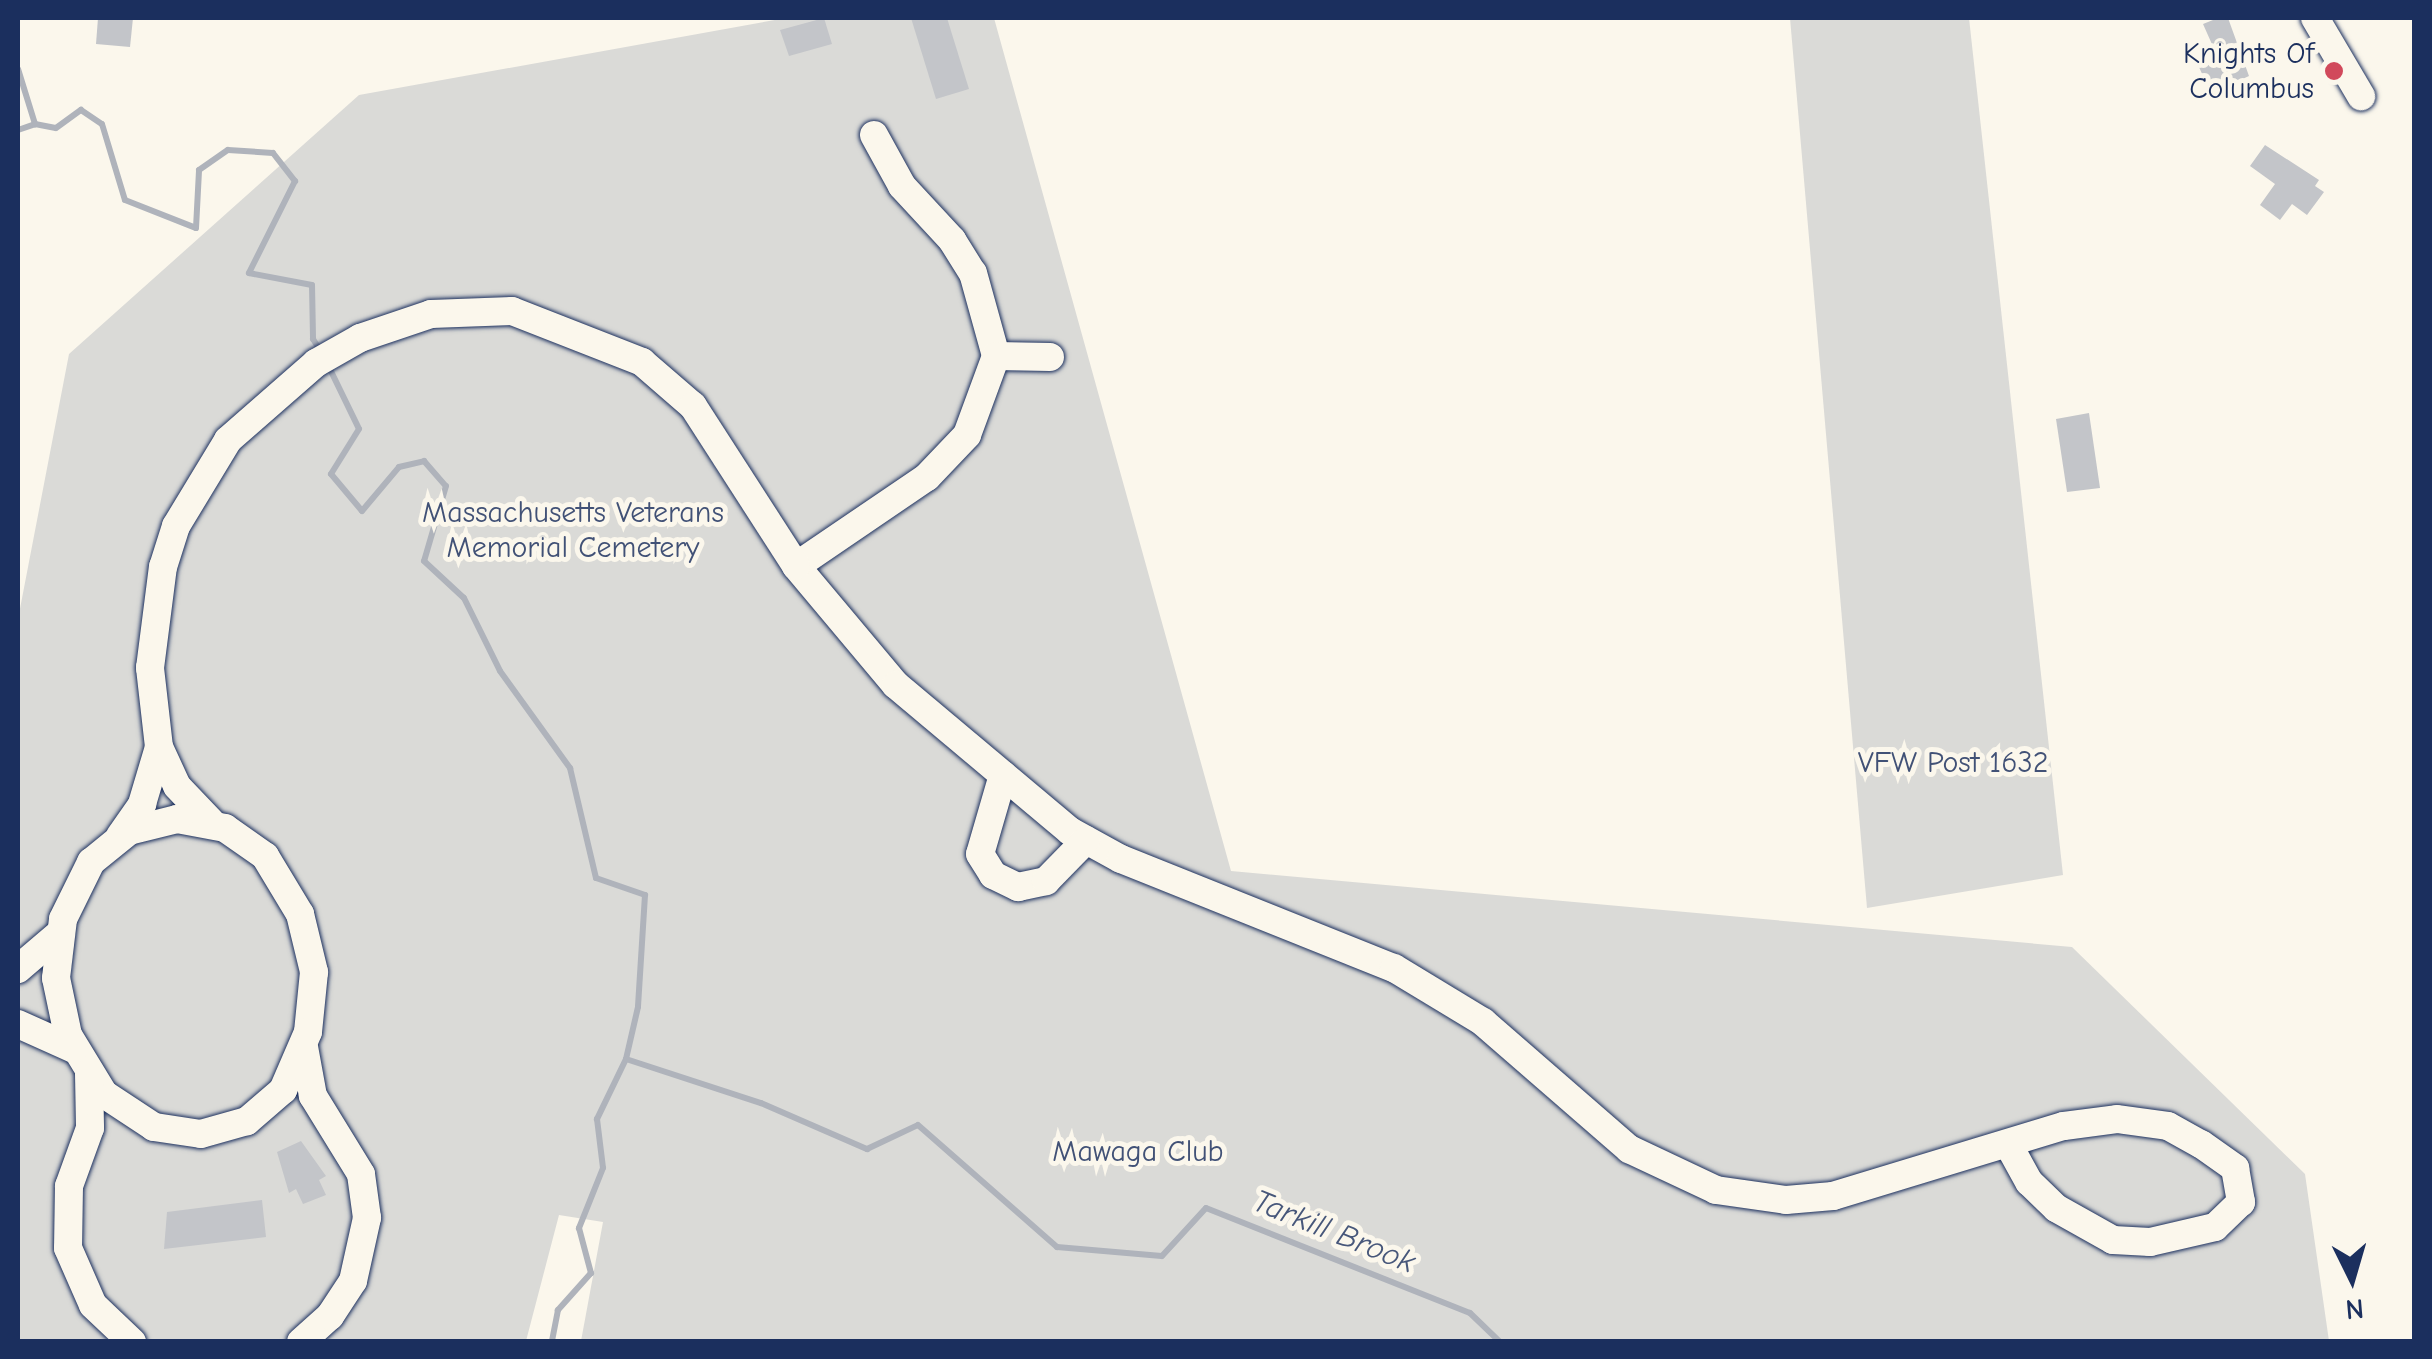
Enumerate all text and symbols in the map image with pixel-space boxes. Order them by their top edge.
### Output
place label: Knights Of Columbus [2183,36,2314,106]
marker: Knights Of Columbus [2323,60,2345,82]
park label: Massachusetts Veterans Memorial Cemetery [422,495,724,566]
park label: VFW Post 1632 [1858,745,2048,781]
park label: Mawaga Club [1052,1134,1224,1170]
water label: Tarkill Brook [1247,1182,1421,1282]
north arrow [2302,1229,2402,1329]
text: N [2344,1292,2365,1326]

